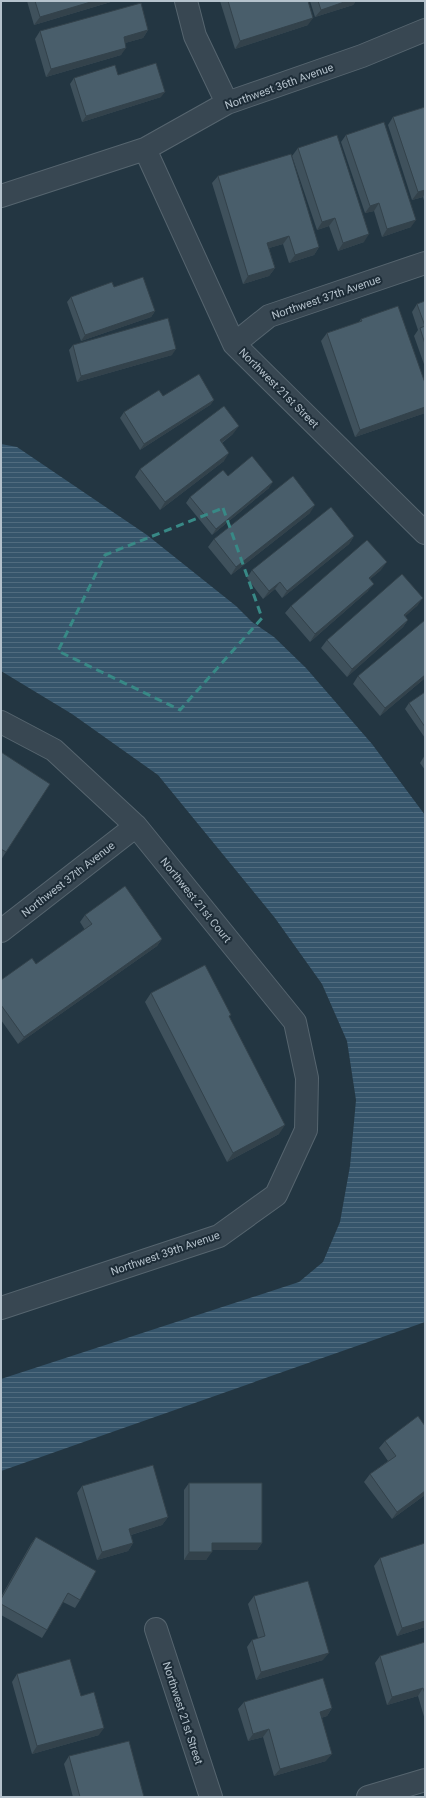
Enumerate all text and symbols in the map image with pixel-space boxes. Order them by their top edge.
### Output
street label: Northwest 36th Avenue [223,61,335,112]
street label: Northwest 37th Avenue [270,273,383,322]
street label: Northwest 21st Street [236,346,321,431]
street label: Northwest 37th Avenue [19,839,118,920]
street label: Northwest 21st Court [157,855,234,946]
street label: Northwest 39th Avenue [109,1229,222,1278]
street label: Northwest 21st Street [160,1660,205,1767]

